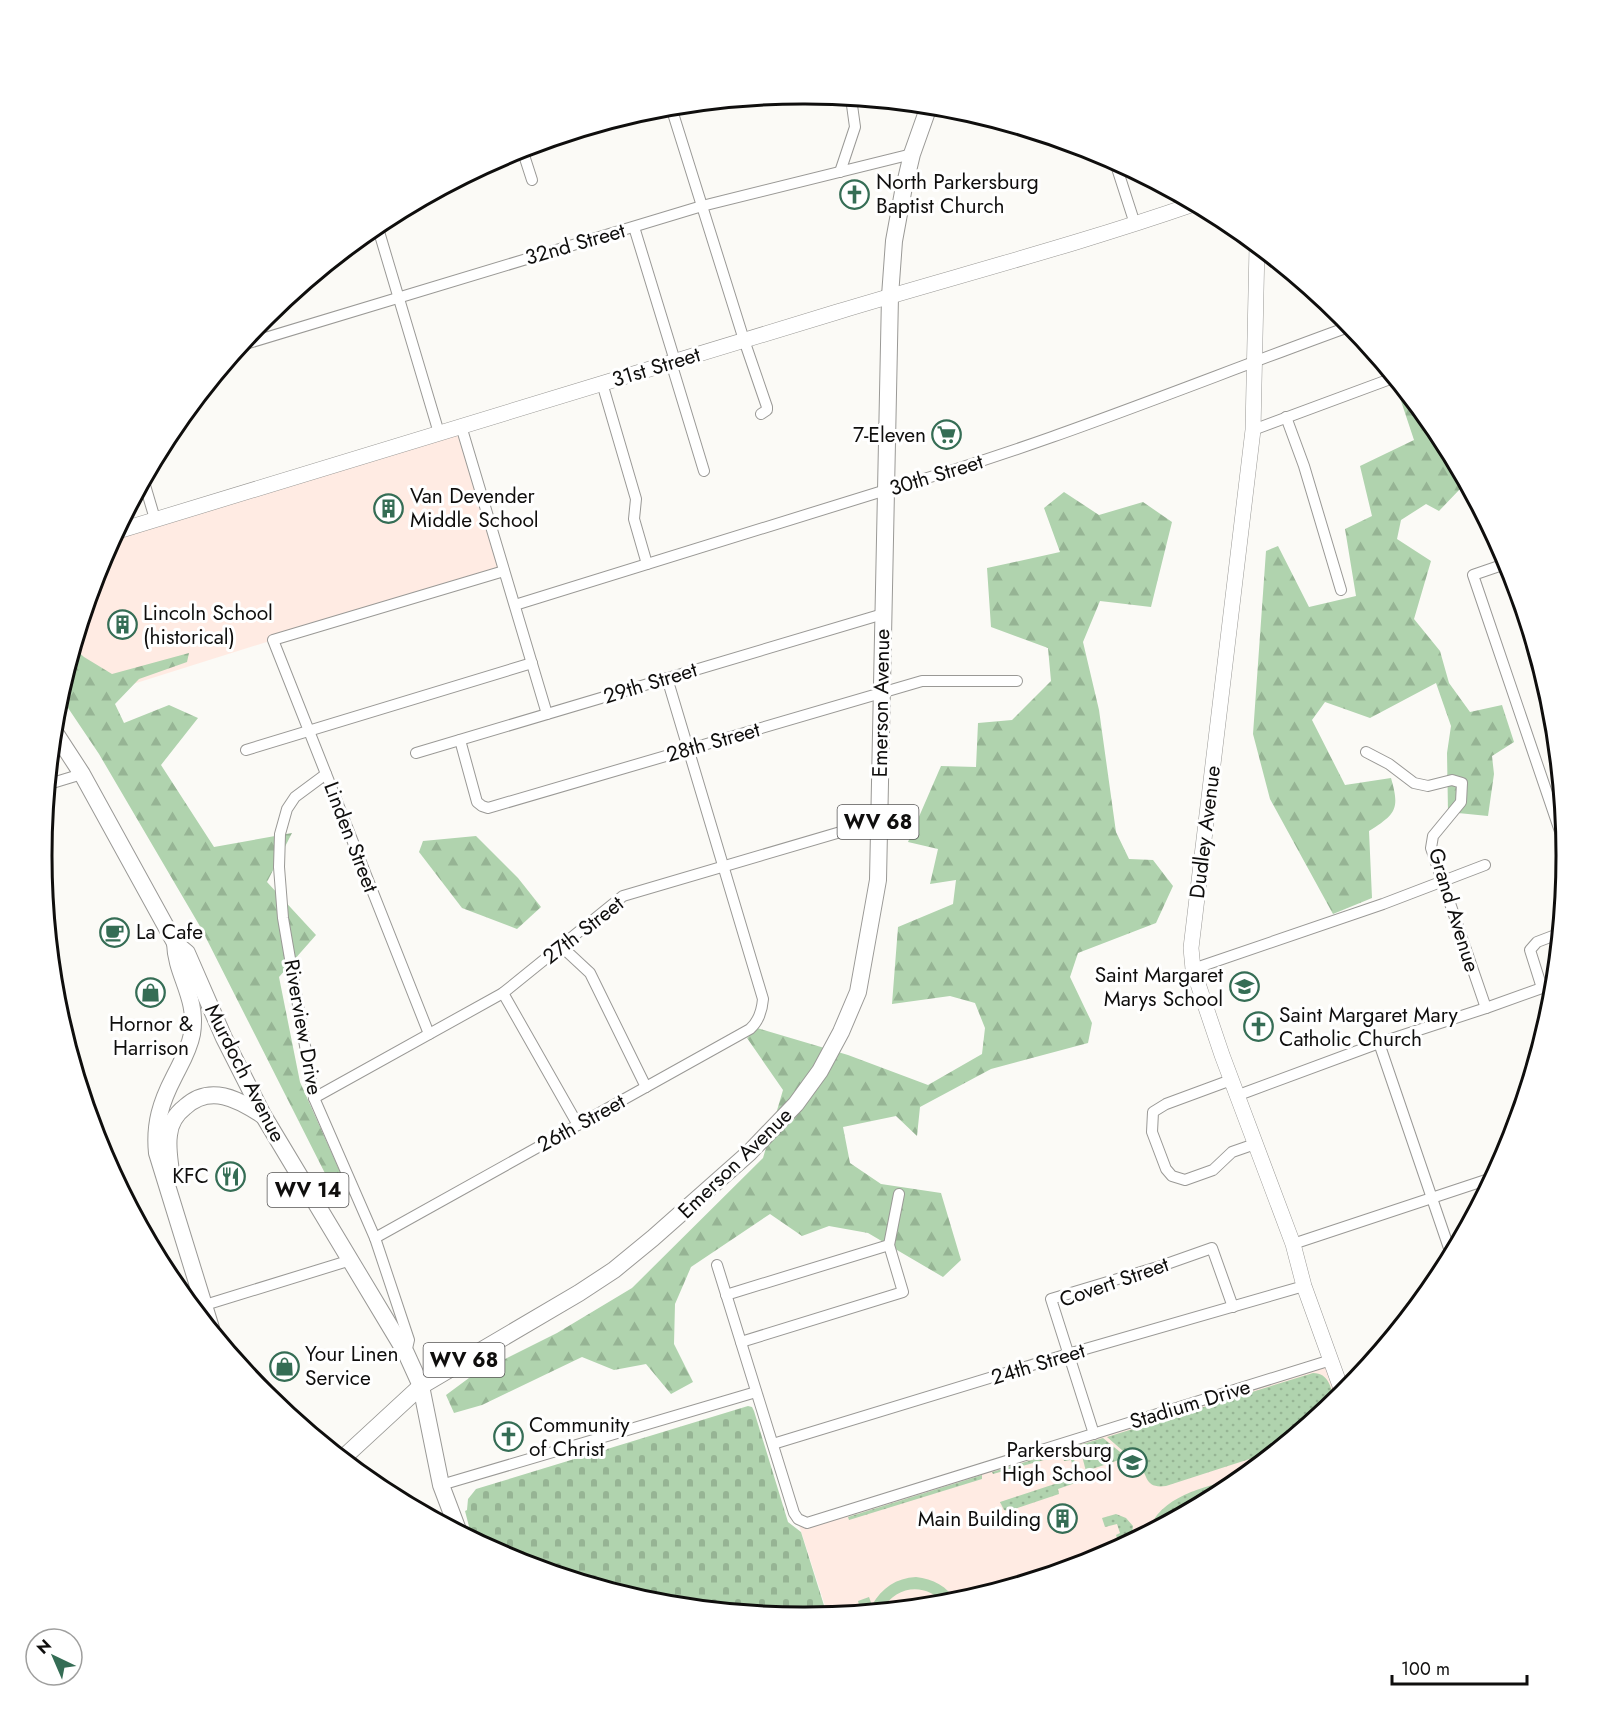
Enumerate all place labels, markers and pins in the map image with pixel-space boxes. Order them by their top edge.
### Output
place label: North Parkersburg Baptist Church [876,167,1039,221]
church icon: North Parkersburg Baptist Church [839,178,871,210]
supermarket icon: 7-Eleven [931,419,963,451]
place label: 7-Eleven [853,420,926,450]
place label: Van Devender Middle School [410,481,539,535]
building icon: Van Devender Middle School [373,492,405,524]
place label: Lincoln School (historical) [143,598,273,652]
building icon: Lincoln School (historical) [106,609,138,641]
cafe icon: La Cafe [99,916,131,948]
place label: La Cafe [136,917,203,947]
place label: Saint Margaret Marys School [1095,960,1223,1014]
school or university icon: Saint Margaret Marys School [1228,971,1260,1003]
shop icon: Hornor & Harrison [135,977,167,1009]
place label: Saint Margaret Mary Catholic Church [1279,1000,1458,1054]
place label: Hornor & Harrison [109,1009,193,1063]
church icon: Saint Margaret Mary Catholic Church [1242,1011,1274,1043]
restaurant icon: KFC [214,1160,246,1192]
place label: KFC [172,1161,209,1191]
place label: Your Linen Service [305,1339,398,1393]
shop icon: Your Linen Service [268,1350,300,1382]
place label: Community of Christ [529,1410,630,1464]
church icon: Community of Christ [492,1421,524,1453]
place label: Parkersburg High School [1002,1435,1112,1489]
school or university icon: Parkersburg High School [1117,1446,1149,1478]
building icon: Main Building [1046,1503,1078,1535]
place label: Main Building [918,1504,1041,1534]

